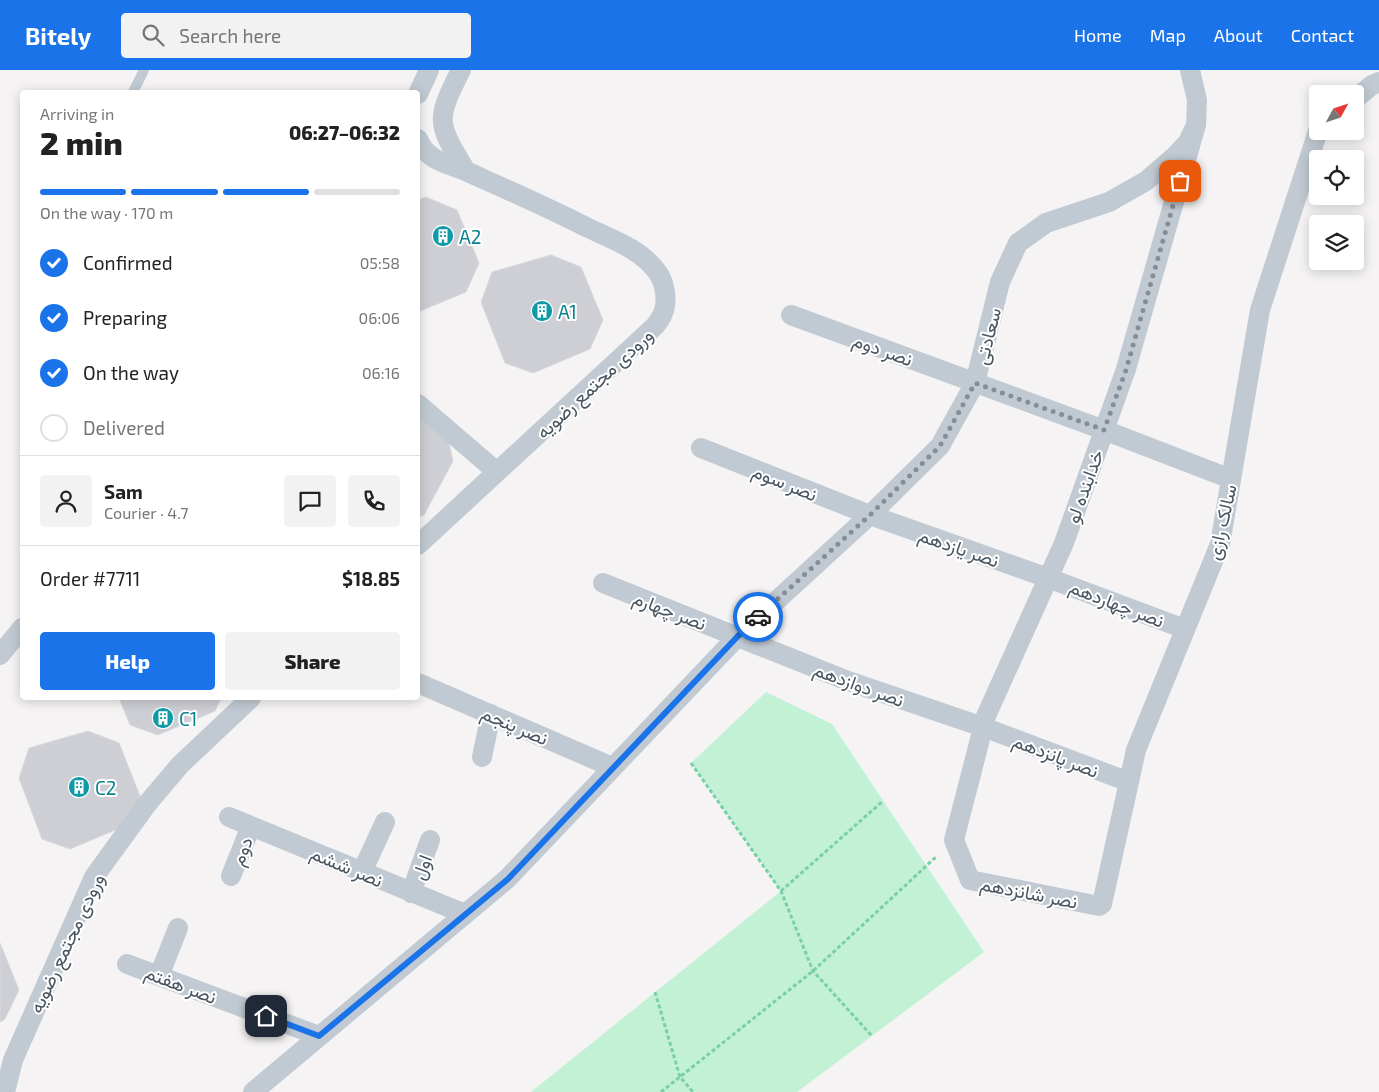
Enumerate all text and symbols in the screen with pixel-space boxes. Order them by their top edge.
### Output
search box [121,13,471,58]
text: Bitely [25,21,91,50]
icon: search [139,21,167,49]
text: Search here [179,24,281,47]
text: Home [1074,24,1122,46]
text: Map [1150,24,1186,46]
text: About [1214,24,1263,46]
text: Contact [1291,24,1354,46]
north arrow [1309,85,1364,140]
map controls [1309,85,1364,270]
text: Arriving in [40,104,114,123]
text: 06:27–06:32 [289,121,400,144]
text: 2 min [40,123,123,161]
button: locate [1309,150,1364,205]
pin [1159,160,1201,202]
icon: bag [1166,167,1194,195]
text: On the way · 170 m [40,203,173,222]
button: layers [1309,215,1364,270]
building icon: A2 [431,224,455,248]
place label: A2 [459,225,482,248]
icon: check [40,249,68,277]
text: Confirmed [83,251,173,274]
text: 05:58 [360,253,400,272]
building icon: A1 [530,299,554,323]
place label: A1 [558,300,577,323]
icon: check [40,304,68,332]
street label: سعادتی [969,305,1006,367]
text: Preparing [83,306,167,329]
text: 06:06 [359,308,400,327]
street label: ورودی مجتمع رضویه [531,323,659,445]
street label: نصر دوم [849,328,916,372]
icon: check [40,359,68,387]
text: On the way [83,361,179,384]
text: 06:16 [362,363,400,382]
text: Delivered [83,416,165,439]
street label: خدابنده لو [1060,446,1109,526]
street label: نصر سوم [748,459,821,507]
button: person [40,475,92,527]
button: chat [284,475,336,527]
button: phone [348,475,400,527]
text: Sam [104,480,143,503]
street label: سالک رازی [1201,482,1242,562]
text: Courier · 4.7 [104,503,188,522]
street label: نصر یازدهم [915,523,1002,573]
text: Order #7711 [40,567,140,590]
text: $18.85 [342,567,400,590]
street label: نصر چهاردهم [1065,574,1168,634]
street label: نصر چهارم [629,585,710,637]
courier [733,592,783,642]
icon: car [744,603,772,631]
button: Help [40,632,215,690]
button: Share [225,632,400,690]
street label: نصر دوازدهم [810,657,907,713]
street label: نصر پنجم [477,701,552,752]
building icon: C1 [151,706,175,730]
place label: C1 [179,707,197,730]
street label: نصر پانزدهم [1009,728,1102,785]
building icon: C2 [67,775,91,799]
place label: C2 [95,776,117,799]
street label: دوم [225,833,259,869]
street label: نصر ششم [307,840,387,893]
street label: اول [406,851,437,883]
street label: ورودی مجتمع رضویه [24,870,111,1018]
street label: نصر شانزدهم [978,871,1080,915]
street label: نصر هفتم [141,960,220,1010]
pin [245,995,287,1037]
icon: home [252,1002,280,1030]

